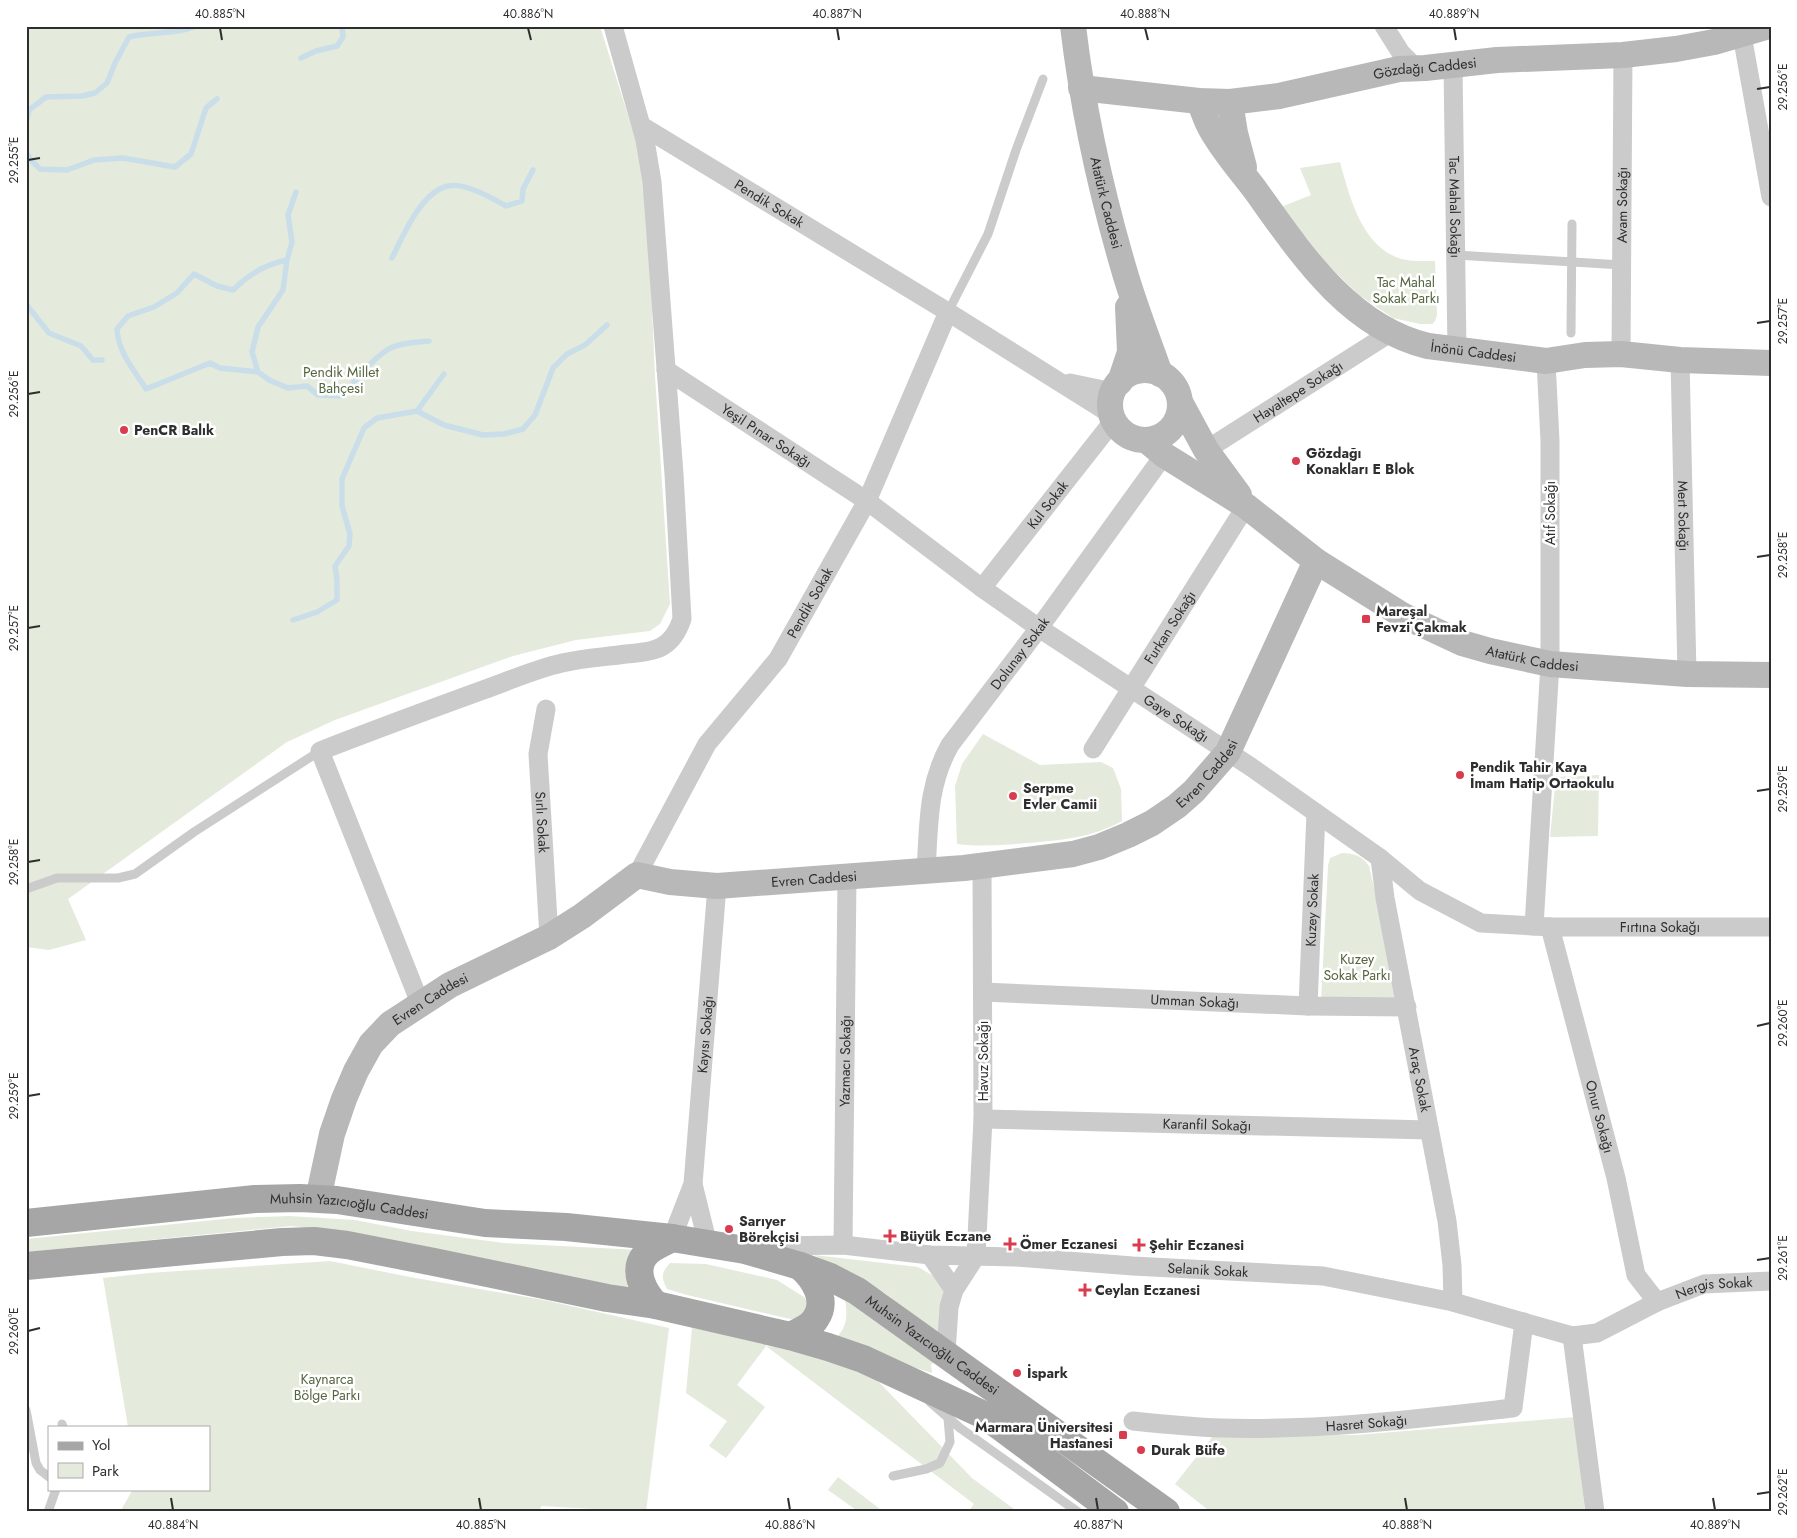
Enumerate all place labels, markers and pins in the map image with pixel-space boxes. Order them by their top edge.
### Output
place label: PenCR Balık [134,420,214,440]
marker: PenCR Balık [118,424,130,436]
place label: Gözdağı Konakları E Blok [1306,443,1415,479]
marker: Gözdağı Konakları E Blok [1290,455,1302,467]
place label: Mareşal Fevzi̇ Çakmak [1376,601,1467,637]
marker: Mareşal Fevzi̇ Çakmak [1360,613,1372,625]
place label: Pendik Tahir Kaya İmam Hatip Ortaokulu [1470,757,1614,793]
marker: Pendik Tahir Kaya İmam Hatip Ortaokulu [1454,769,1466,781]
place label: Serpme Evler Camii [1023,778,1097,814]
marker: Serpme Evler Camii [1007,790,1019,802]
place label: Sarıyer Börekçisi [739,1211,799,1247]
marker: Sarıyer Börekçisi [723,1223,735,1235]
place label: Büyük Eczane [900,1226,991,1246]
marker: Büyük Eczane [884,1230,896,1242]
place label: Ömer Eczanesi [1020,1234,1118,1254]
place label: Şehir Eczanesi [1149,1235,1244,1255]
marker: Ömer Eczanesi [1004,1238,1016,1250]
marker: Şehir Eczanesi [1133,1239,1145,1251]
place label: Ceylan Eczanesi [1095,1280,1200,1300]
marker: Ceylan Eczanesi [1079,1284,1091,1296]
place label: İspark [1027,1363,1068,1383]
marker: İspark [1011,1367,1023,1379]
place label: Marmara Üniversitesi Hastanesi [975,1417,1113,1453]
marker: Marmara Üniversitesi Hastanesi [1117,1429,1129,1441]
place label: Durak Büfe [1151,1440,1225,1460]
marker: Durak Büfe [1135,1444,1147,1456]

